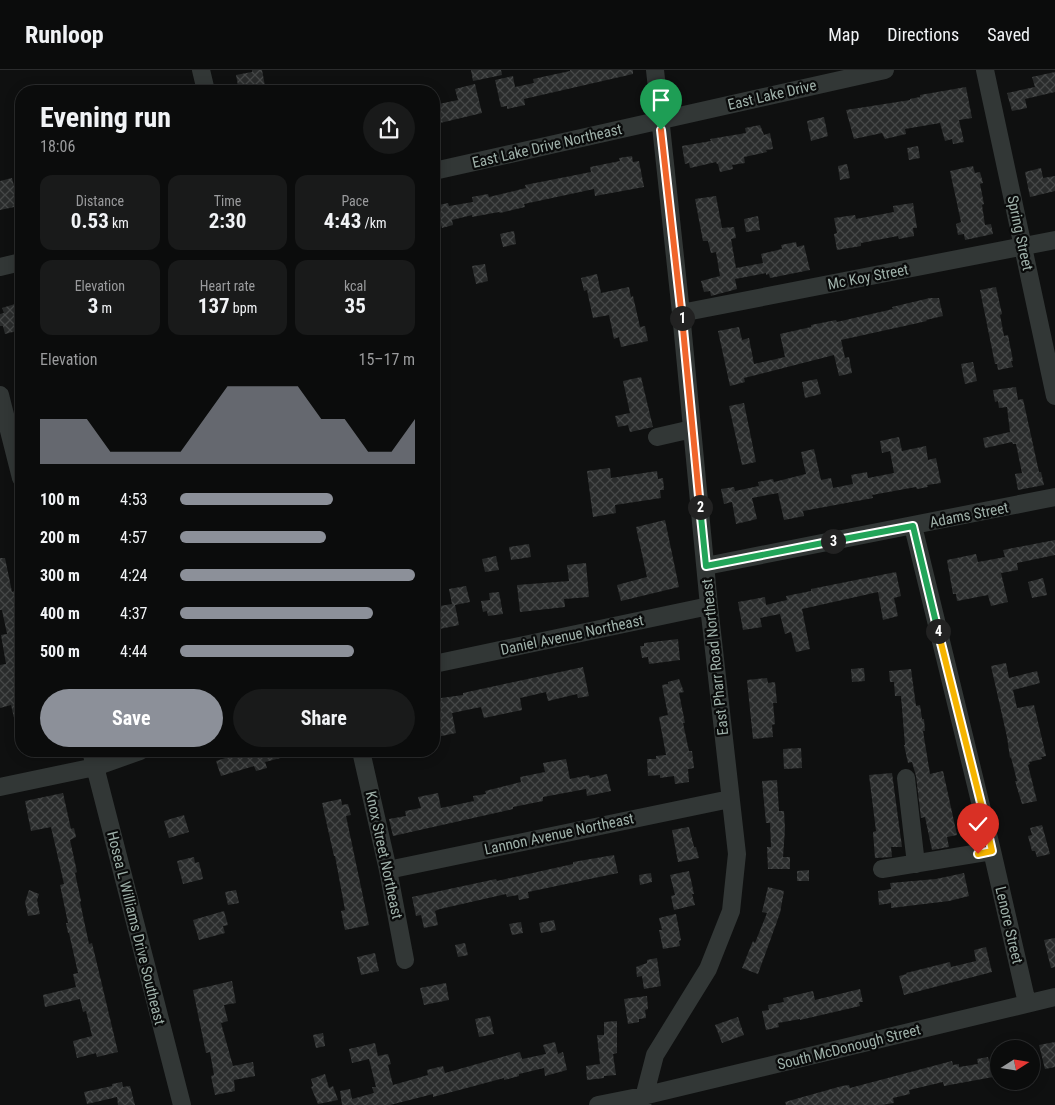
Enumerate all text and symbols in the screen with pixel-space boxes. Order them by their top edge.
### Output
text: Runloop [25,21,104,49]
text: Map [828,24,859,45]
text: Directions [887,24,959,45]
text: Saved [987,24,1030,45]
street label: East Lake Drive [726,76,818,114]
pin [640,79,682,130]
icon: arrive [647,86,675,114]
text: Evening run [40,101,171,134]
button: share [363,102,415,154]
street label: East Lake Drive Northeast [470,120,624,172]
text: 18:06 [40,137,75,156]
text: Distance [76,193,124,209]
text: Time [214,193,241,209]
text: Pace [341,193,369,209]
street label: Spring Street [1003,194,1037,272]
text: 0.53 [71,209,109,233]
text: 2:30 [209,209,246,233]
text: 4:43 [324,209,361,233]
text: km [109,215,129,231]
text: /km [361,215,387,231]
street label: Mc Koy Street [826,260,910,294]
text: Elevation [75,278,125,294]
text: Heart rate [200,278,255,294]
text: kcal [344,278,366,294]
text: 3 [88,294,98,318]
text: 137 [198,294,230,318]
text: 35 [345,294,366,318]
text: m [98,300,112,316]
text: bpm [230,300,257,316]
pin: 1 [670,306,694,330]
text: 1 [679,310,686,326]
text: Elevation [40,350,98,369]
text: 15–17 m [359,350,415,369]
text: 100 m [40,490,80,509]
text: 4:53 [120,490,147,509]
pin: 2 [688,494,712,520]
text: 2 [697,499,704,515]
street label: Adams Street [928,499,1010,531]
text: 200 m [40,528,80,547]
text: 4:57 [120,528,147,547]
pin: 3 [820,528,846,554]
text: 3 [830,533,837,549]
text: 300 m [40,566,80,585]
text: 4:24 [120,566,147,585]
street label: East Pharr Road Northeast [698,578,732,736]
text: 400 m [40,604,80,623]
text: 4:37 [120,604,147,623]
street label: Daniel Avenue Northeast [499,611,645,659]
pin: 4 [926,618,950,644]
text: 4 [935,623,942,639]
text: 500 m [40,642,80,661]
text: 4:44 [120,642,147,661]
button: Save [40,689,223,747]
button: Share [233,689,415,747]
street label: Knox Street Northeast [362,789,406,921]
pin [957,803,999,854]
street label: Lannon Avenue Northeast [482,809,636,859]
icon: check [964,810,992,838]
street label: Hosea L Williams Drive Southeast [103,829,169,1027]
street label: Lenore Street [991,884,1027,966]
street label: South McDonough Street [775,1020,923,1074]
north arrow [990,1040,1040,1090]
map controls [990,1040,1040,1090]

